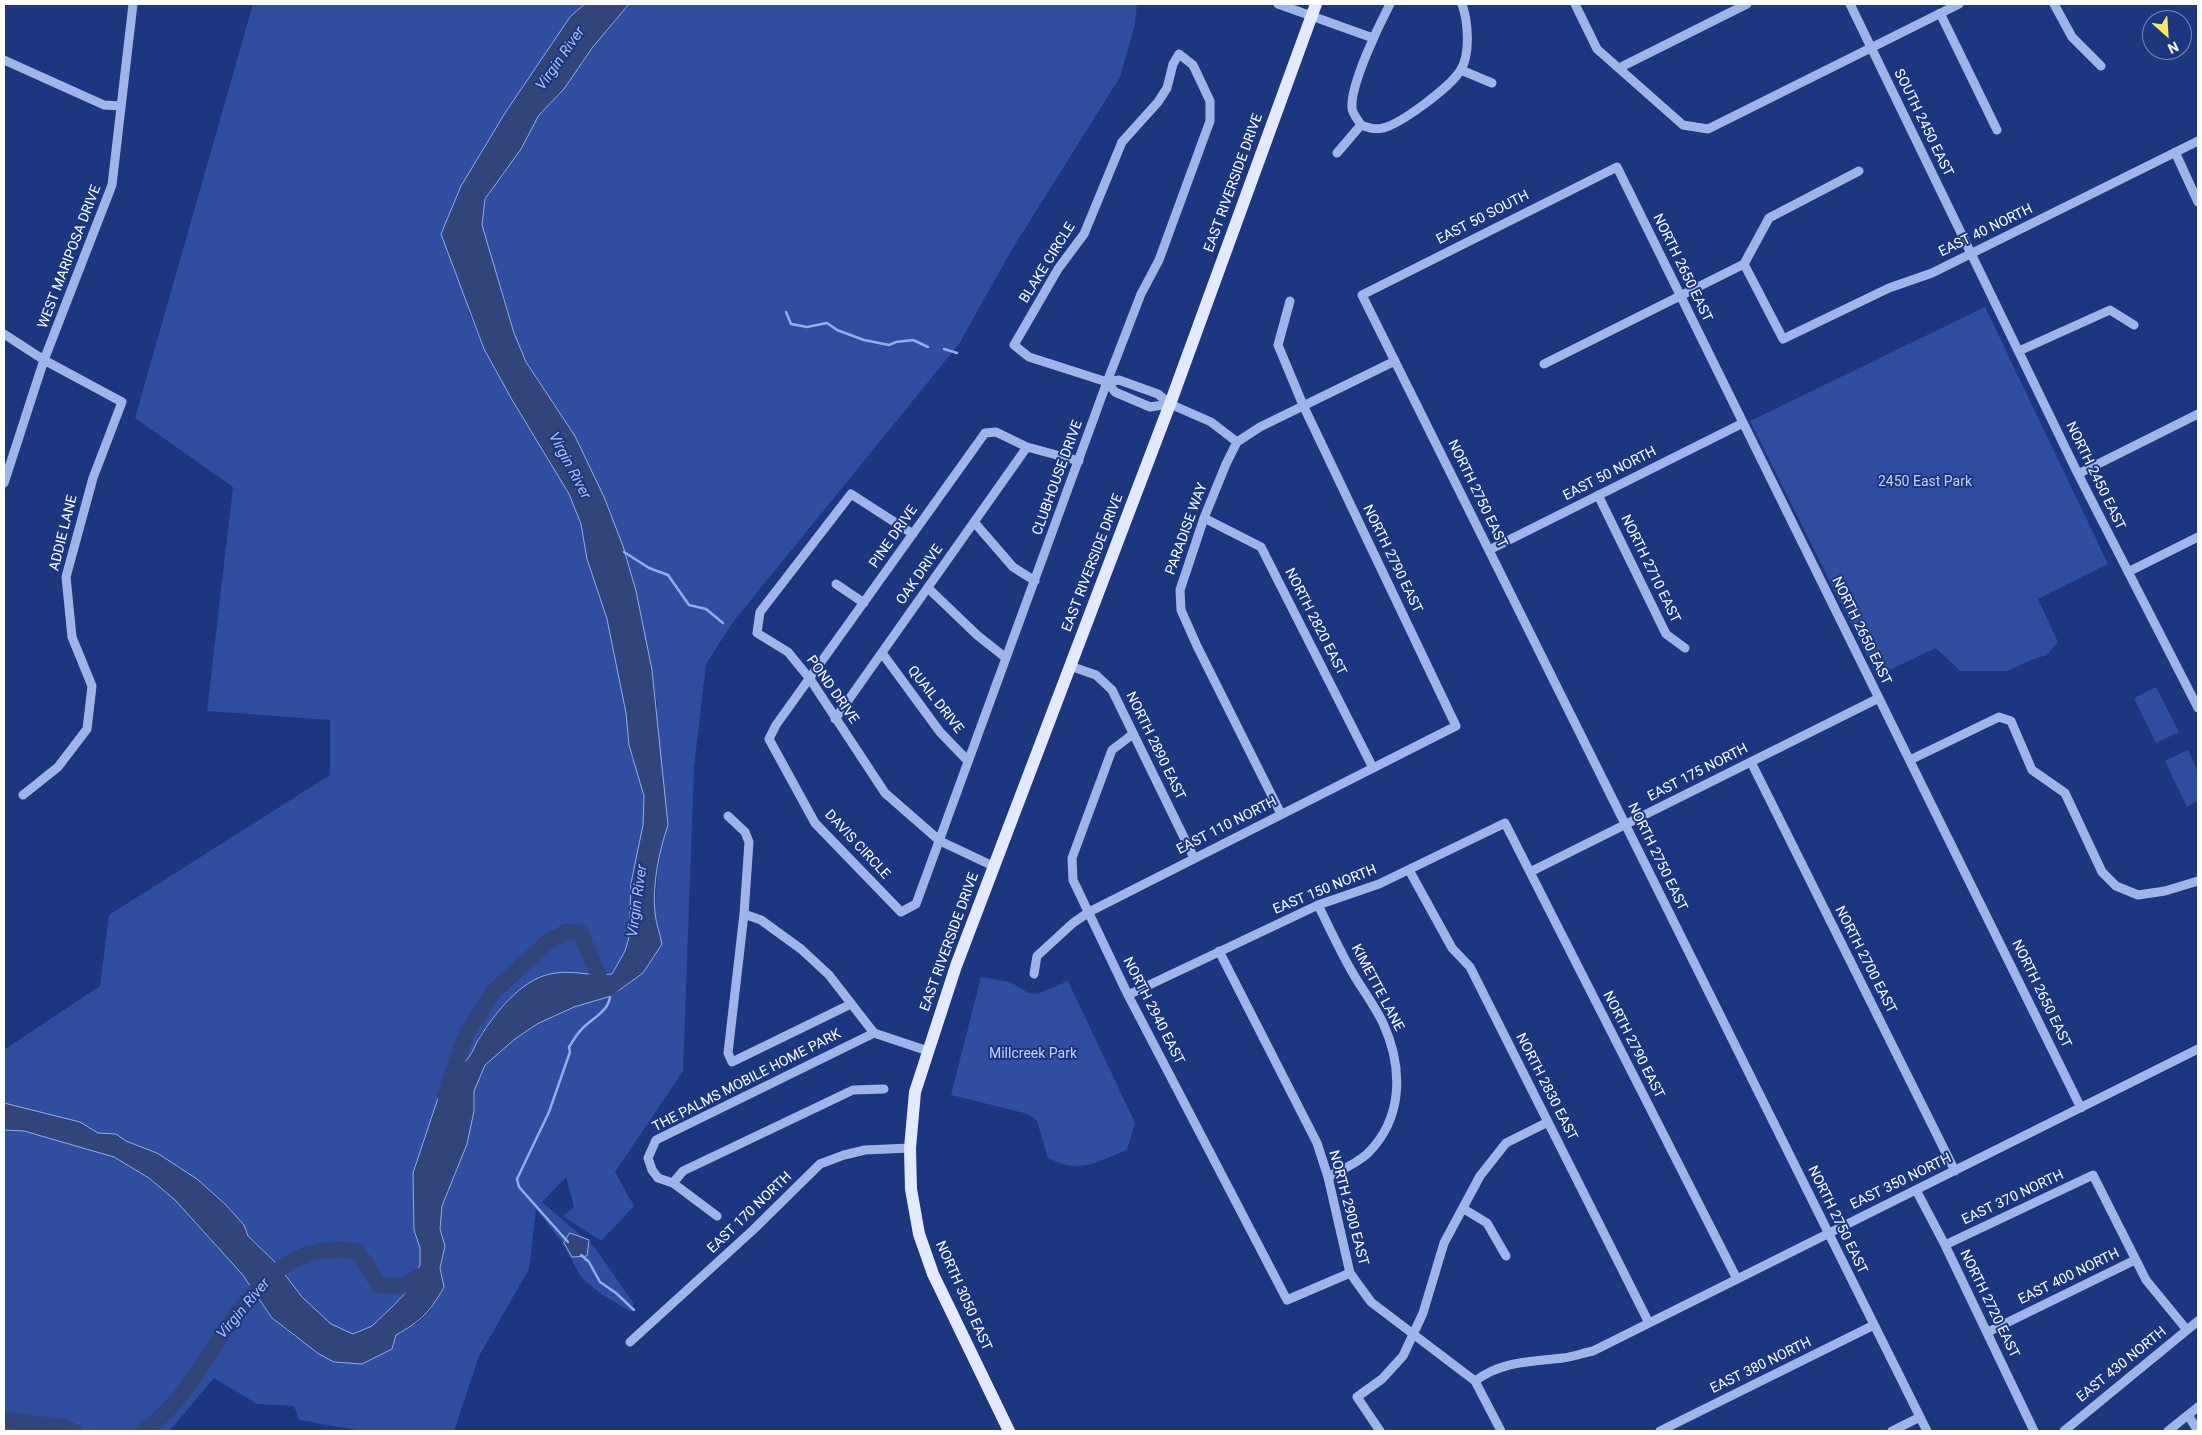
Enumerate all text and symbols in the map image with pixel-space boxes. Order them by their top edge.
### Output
north arrow [2142,10,2192,60]
water label: Virgin River [533,24,589,94]
text: N [2165,38,2181,57]
street label: SOUTH 2450 EAST [1890,66,1956,180]
street label: EAST RIVERSIDE DRIVE [1201,111,1267,255]
street label: WEST MARIPOSA DRIVE [35,183,105,331]
street label: EAST 50 SOUTH [1434,187,1532,249]
street label: EAST 40 NORTH [1936,201,2036,261]
street label: NORTH 2650 EAST [1649,211,1715,325]
street label: BLAKE CIRCLE [1017,220,1079,306]
street label: CLUBHOUSE DRIVE [1029,418,1087,538]
street label: NORTH 2450 EAST [2062,419,2128,533]
water label: Virgin River [544,429,594,503]
street label: NORTH 2750 EAST [1444,437,1510,551]
street label: EAST 50 NORTH [1561,443,1659,505]
park label: 2450 East Park [1878,474,1972,490]
street label: PARADISE WAY [1163,481,1211,577]
street label: EAST RIVERSIDE DRIVE [1059,492,1127,634]
street label: ADDIE LANE [46,493,82,573]
street label: PINE DRIVE [866,502,922,572]
street label: NORTH 2790 EAST [1359,502,1425,616]
street label: NORTH 2710 EAST [1617,512,1683,626]
street label: OAK DRIVE [893,542,947,608]
street label: NORTH 2820 EAST [1281,566,1349,678]
street label: NORTH 2650 EAST [1828,574,1894,688]
street label: POND DRIVE [802,653,862,727]
street label: QUAIL DRIVE [903,663,967,737]
street label: NORTH 2890 EAST [1122,689,1188,803]
street label: EAST 175 NORTH [1645,740,1751,806]
street label: EAST 110 NORTH [1174,793,1280,859]
street label: NORTH 2750 EAST [1624,800,1690,914]
street label: DAVIS CIRCLE [821,807,893,883]
street label: EAST 150 NORTH [1271,862,1379,918]
water label: Virgin River [624,864,652,938]
street label: EAST RIVERSIDE DRIVE [917,870,983,1014]
street label: NORTH 2700 EAST [1831,904,1899,1016]
street label: NORTH 2650 EAST [2008,937,2074,1051]
street label: KIMETTE LANE [1347,942,1407,1034]
street label: NORTH 2940 EAST [1119,955,1187,1067]
street label: NORTH 2790 EAST [1599,989,1667,1101]
street label: THE PALMS MOBILE HOME PARK [650,1026,844,1136]
street label: NORTH 2830 EAST [1512,1031,1580,1143]
park label: Millcreek Park [989,1046,1077,1062]
street label: NORTH 2900 EAST [1325,1149,1371,1267]
street label: EAST 350 NORTH [1848,1150,1954,1214]
street label: NORTH 2750 EAST [1804,1163,1870,1277]
street label: EAST 370 NORTH [1959,1167,2067,1229]
street label: EAST 170 NORTH [704,1169,796,1257]
street label: NORTH 3050 EAST [931,1239,995,1353]
street label: EAST 400 NORTH [2016,1245,2122,1309]
street label: NORTH 2720 EAST [1956,1247,2022,1361]
water label: Virgin River [214,1275,274,1343]
street label: EAST 430 NORTH [2074,1324,2170,1406]
street label: EAST 380 NORTH [1708,1334,1814,1398]

